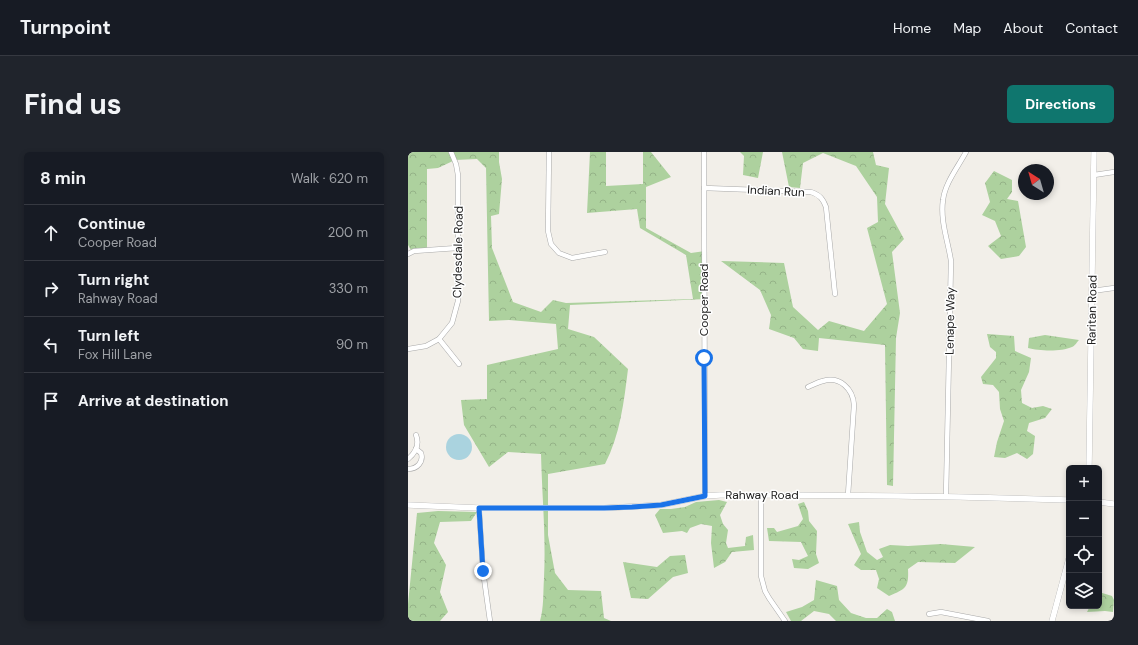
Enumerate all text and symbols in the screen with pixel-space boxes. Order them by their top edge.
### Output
text: Turnpoint [20,15,111,40]
text: Home [893,19,931,37]
text: Map [953,19,981,37]
text: About [1003,19,1043,37]
text: Contact [1065,19,1118,37]
button: Directions [1007,85,1114,123]
text: Find us [24,86,122,123]
north arrow [1018,164,1054,200]
text: 8 min [40,167,86,189]
text: Walk · 620 m [291,170,368,187]
street label: Indian Run [747,182,805,201]
street label: Clydesdale Road [449,206,467,298]
text: Continue [78,214,146,234]
icon: ahead [40,222,62,244]
text: 200 m [328,224,368,241]
text: Cooper Road [78,234,157,251]
street label: Cooper Road [696,264,712,336]
text: Turn right [78,270,149,290]
street label: Raritan Road [1083,275,1101,345]
icon: right [40,278,62,300]
text: 330 m [329,280,368,297]
street label: Lenape Way [941,287,959,355]
text: Rahway Road [78,290,158,307]
text: Turn left [78,326,139,346]
icon: left [40,334,62,356]
text: 90 m [336,336,368,353]
text: Fox Hill Lane [78,346,152,363]
route start [695,349,713,367]
icon: arrive [40,390,62,412]
text: Arrive at destination [78,391,229,411]
map controls [1066,465,1102,609]
button: + [1066,465,1102,501]
street label: Rahway Road [725,487,799,503]
button: − [1066,501,1102,537]
button: locate [1066,537,1102,573]
route end [474,562,492,580]
button: layers [1066,573,1102,609]

